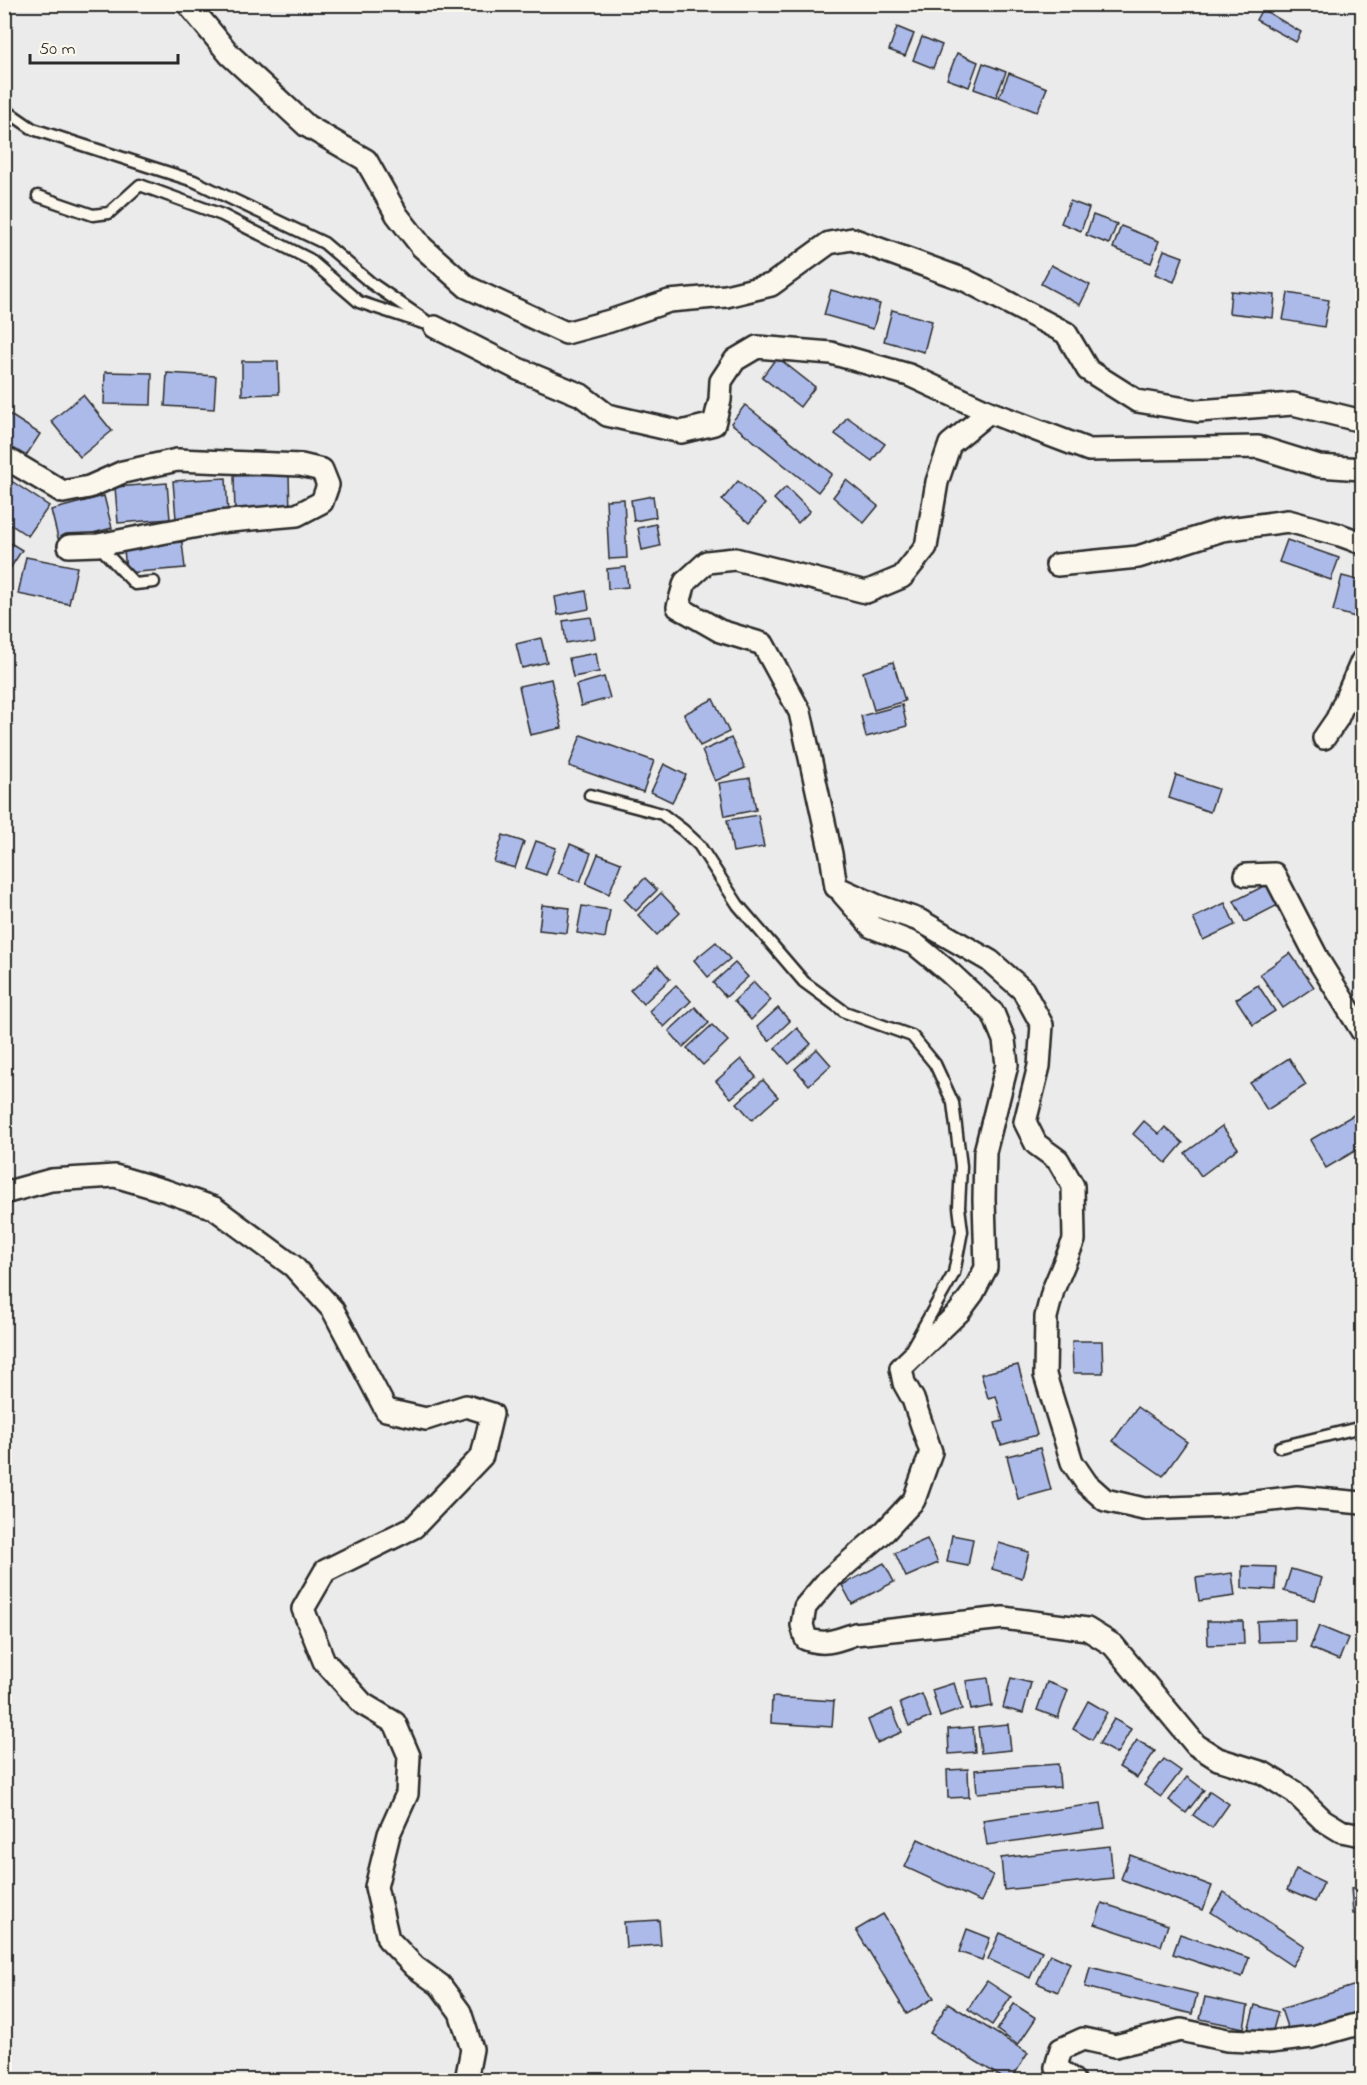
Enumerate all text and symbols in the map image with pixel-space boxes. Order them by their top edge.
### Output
scale bar [30,27,178,65]
text: 50 m [39,37,76,63]

